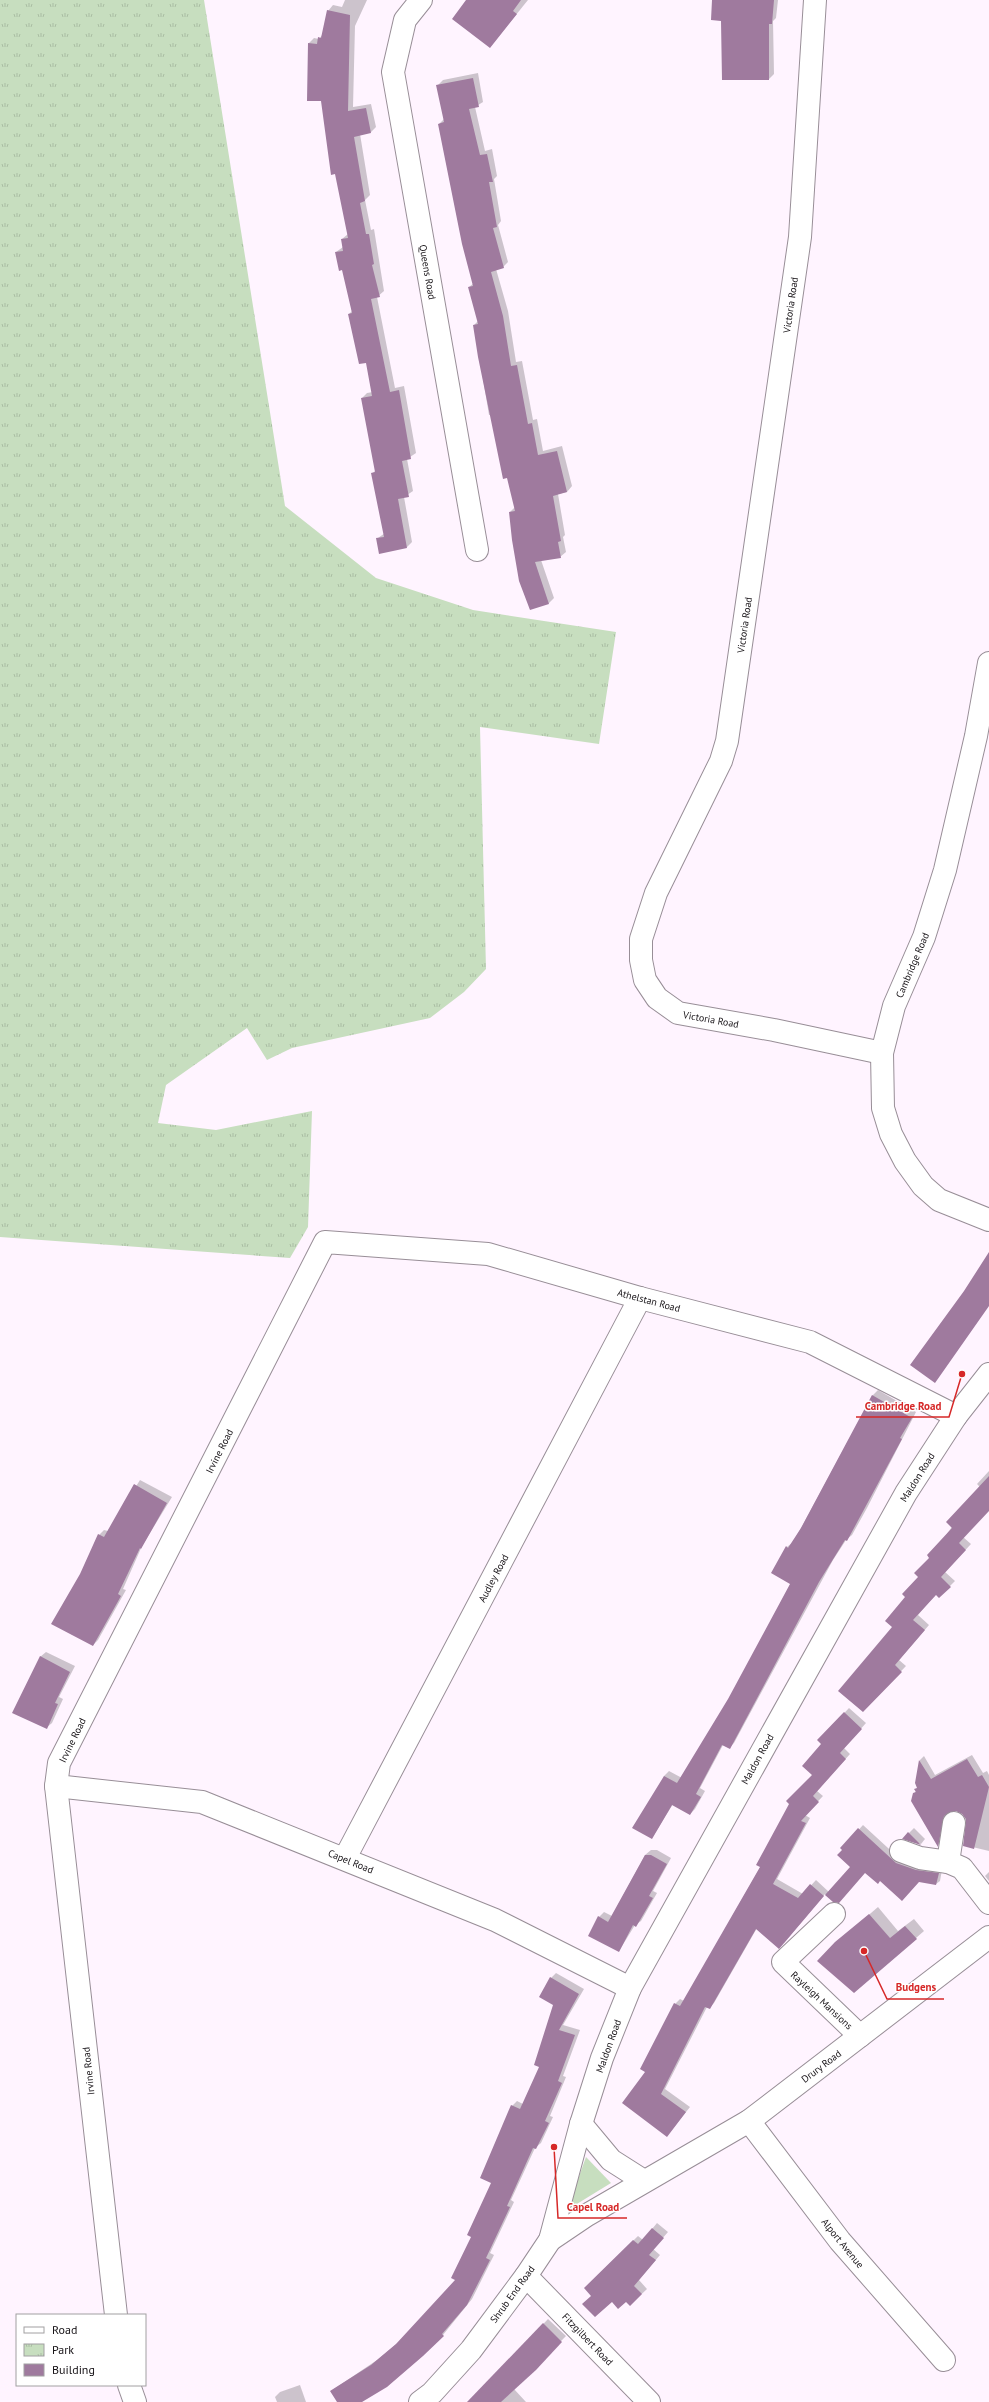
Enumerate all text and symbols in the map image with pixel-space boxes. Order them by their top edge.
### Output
street label: Queens Road [416,243,439,301]
street label: Victoria Road [780,276,801,335]
street label: Victoria Road [734,596,755,655]
street label: Cambridge Road [893,931,932,1000]
street label: Victoria Road [681,1008,740,1031]
street label: Athelstan Road [616,1286,682,1315]
callout: Cambridge Road [856,1394,949,1417]
text: Cambridge Road [865,1399,941,1413]
street label: Irvine Road [203,1427,236,1476]
street label: Maldon Road [897,1450,938,1504]
street label: Audley Road [475,1552,512,1604]
street label: Irvine Road [56,1716,89,1765]
street label: Maldon Road [738,1732,777,1787]
street label: Capel Road [326,1846,375,1876]
street label: Rayleigh Mansions [788,1968,855,2032]
callout: Budgens [887,1976,944,1999]
text: Budgens [896,1980,937,1994]
street label: Maldon Road [593,2018,624,2075]
street label: Irvine Road [80,2046,97,2096]
street label: Drury Road [799,2047,844,2086]
callout: Capel Road [558,2195,627,2218]
text: Capel Road [567,2200,619,2214]
street label: Alport Avenue [819,2216,867,2271]
street label: Shrub End Road [487,2263,538,2326]
street label: Fitzgilbert Road [559,2310,616,2368]
legend [16,2314,146,2386]
text: Road [52,2322,77,2337]
text: Park [52,2342,74,2357]
text: Building [52,2362,95,2377]

